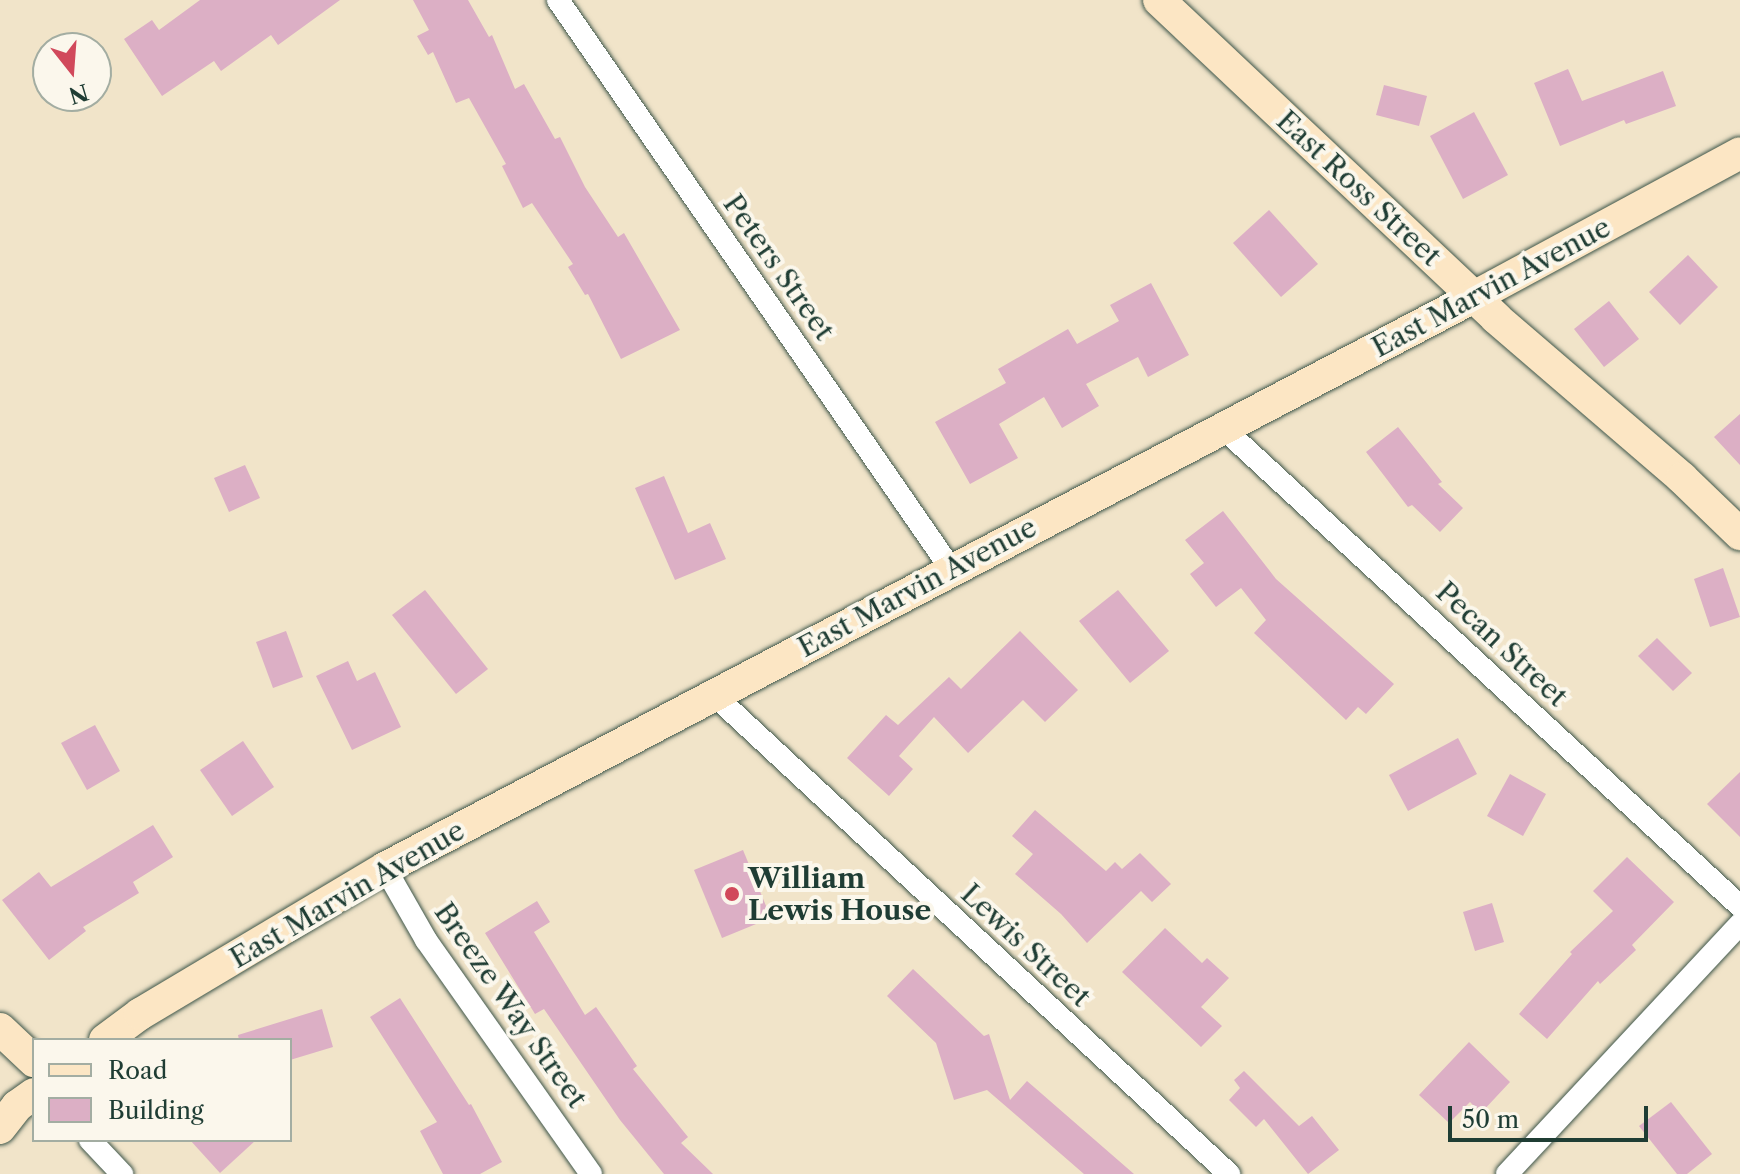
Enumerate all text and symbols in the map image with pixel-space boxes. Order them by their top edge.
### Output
north arrow [32,32,112,112]
text: N [65,78,92,109]
street label: East Ross Street [1270,103,1448,273]
street label: Peters Street [717,188,841,346]
street label: East Marvin Avenue [1366,210,1616,364]
street label: East Marvin Avenue [792,510,1042,664]
street label: Pecan Street [1429,575,1575,713]
street label: East Marvin Avenue [223,813,471,975]
place label: William Lewis House [748,861,931,927]
street label: Lewis Street [954,877,1098,1013]
marker: William Lewis House [723,885,741,903]
street label: Breeze Way Street [427,895,595,1115]
legend [32,1038,292,1142]
text: Road [108,1056,167,1085]
scale bar [1452,1090,1652,1140]
text: Building [108,1096,204,1125]
text: 50 m [1462,1105,1519,1134]

